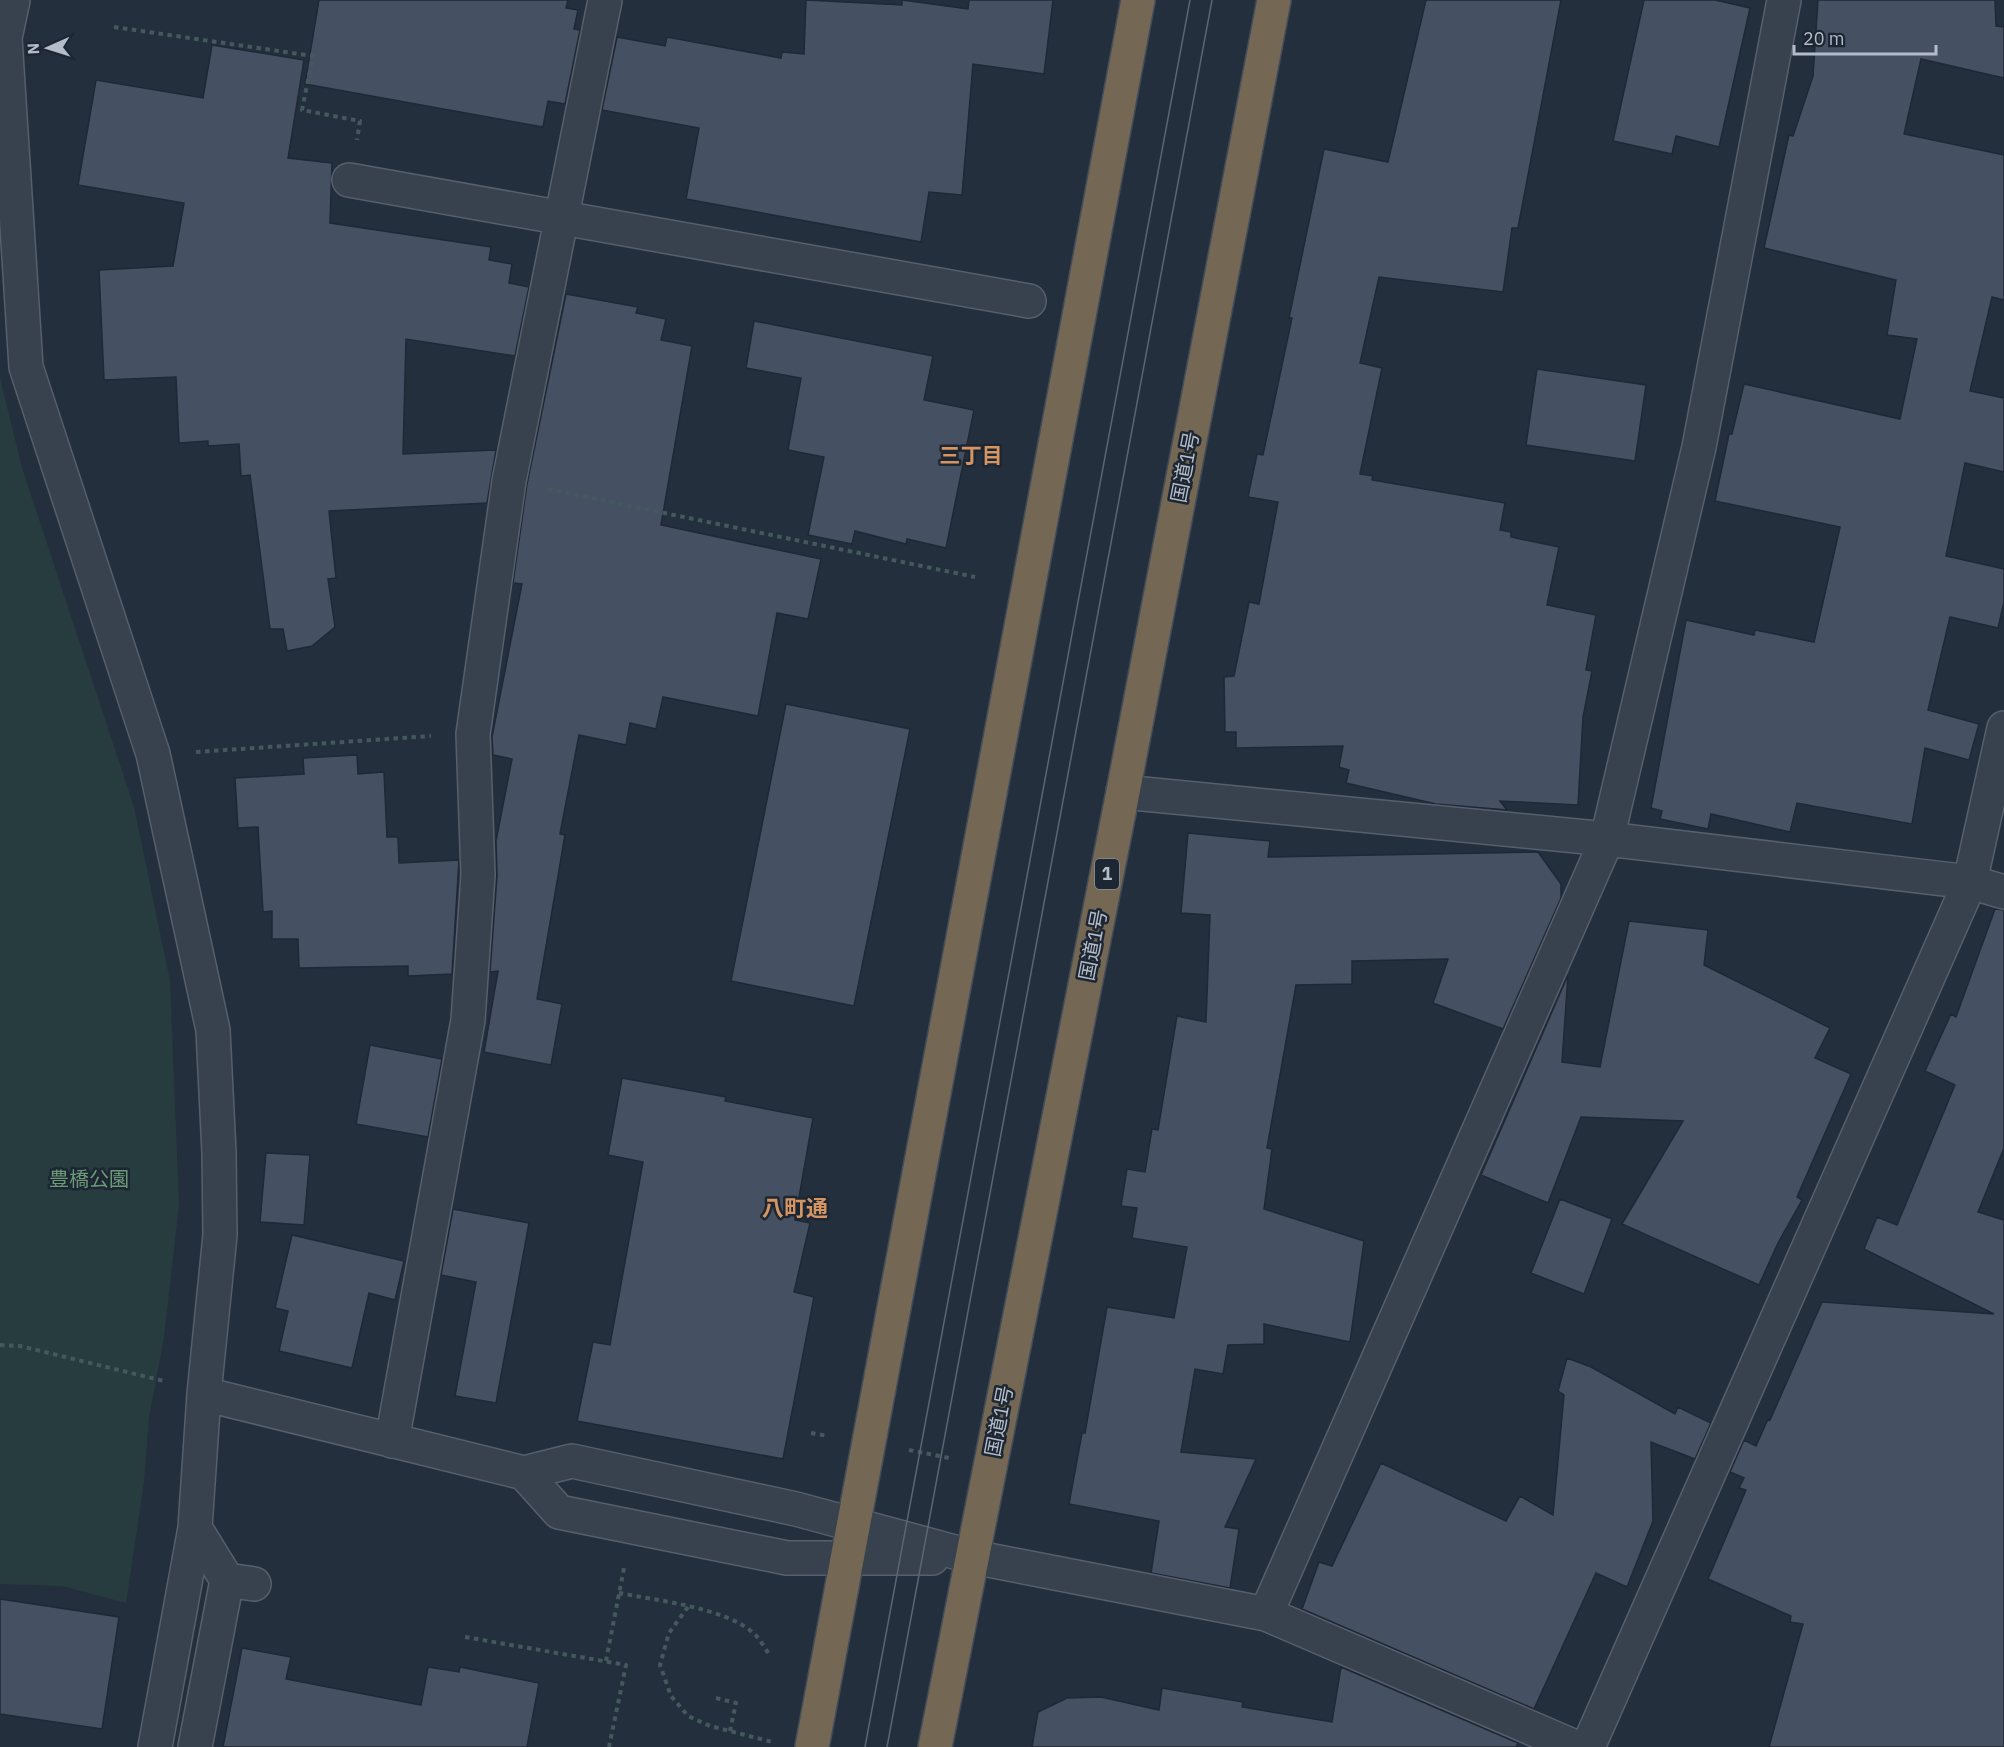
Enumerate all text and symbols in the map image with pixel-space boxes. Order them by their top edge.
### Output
north arrow [18,18,78,78]
scale bar [1794,18,1936,56]
text: 20 m [1803,27,1845,50]
text: N [23,42,43,55]
street label: 国道1号 [1164,429,1205,505]
district label: 三丁目 [940,441,1003,469]
road number: 1 [1095,859,1119,889]
street label: 国道1号 [1072,907,1113,983]
park label: 豊橋公園 [49,1165,129,1192]
district label: 八町通 [762,1193,828,1222]
street label: 国道1号 [978,1383,1019,1459]

